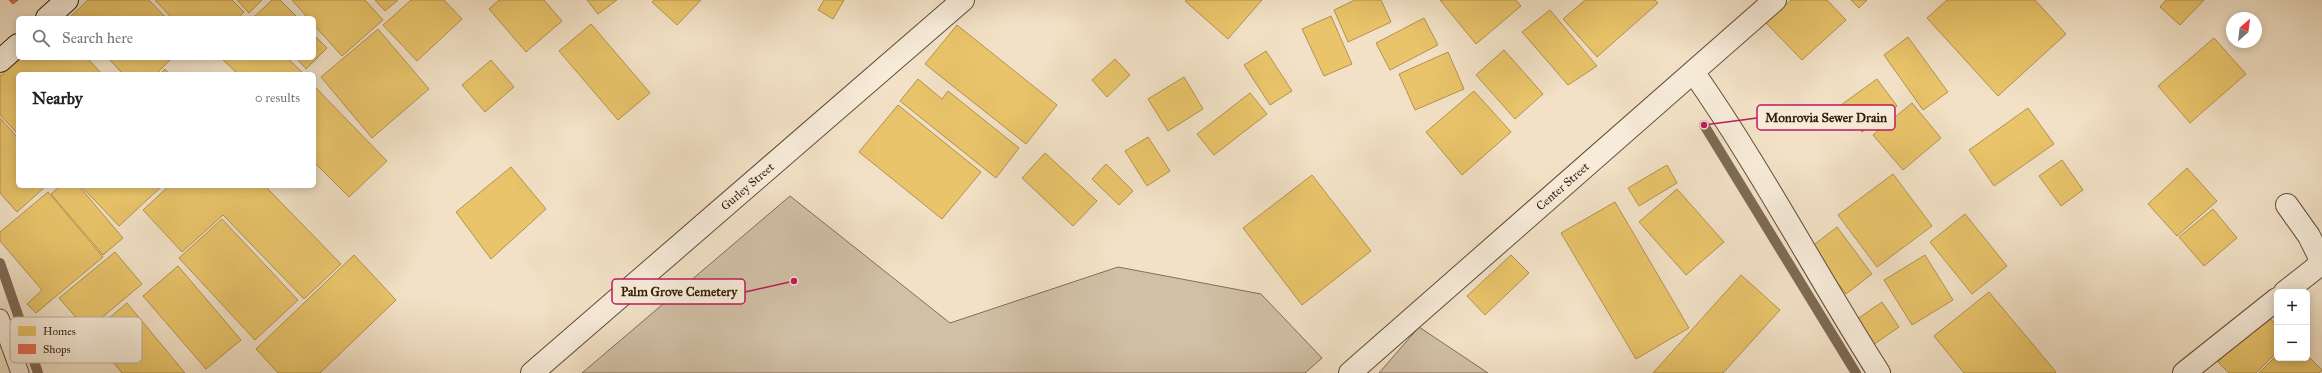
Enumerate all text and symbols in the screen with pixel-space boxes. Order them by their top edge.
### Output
north arrow [2226,12,2262,48]
search box [16,16,316,60]
icon: search [30,27,52,49]
text: Search here [62,29,133,47]
text: Nearby [32,88,83,109]
text: 0 results [255,90,300,106]
callout: Monrovia Sewer Drain [1757,105,1895,130]
text: Monrovia Sewer Drain [1765,110,1887,126]
street label: Gurley Street [718,159,778,213]
street label: Center Street [1533,159,1593,213]
callout: Palm Grove Cemetery [612,279,745,304]
text: Palm Grove Cemetery [621,284,738,300]
map controls [2274,289,2310,361]
button: + [2274,289,2310,325]
legend [10,317,142,363]
text: Homes [43,325,76,338]
button: − [2274,325,2310,361]
text: Shops [43,343,71,356]

